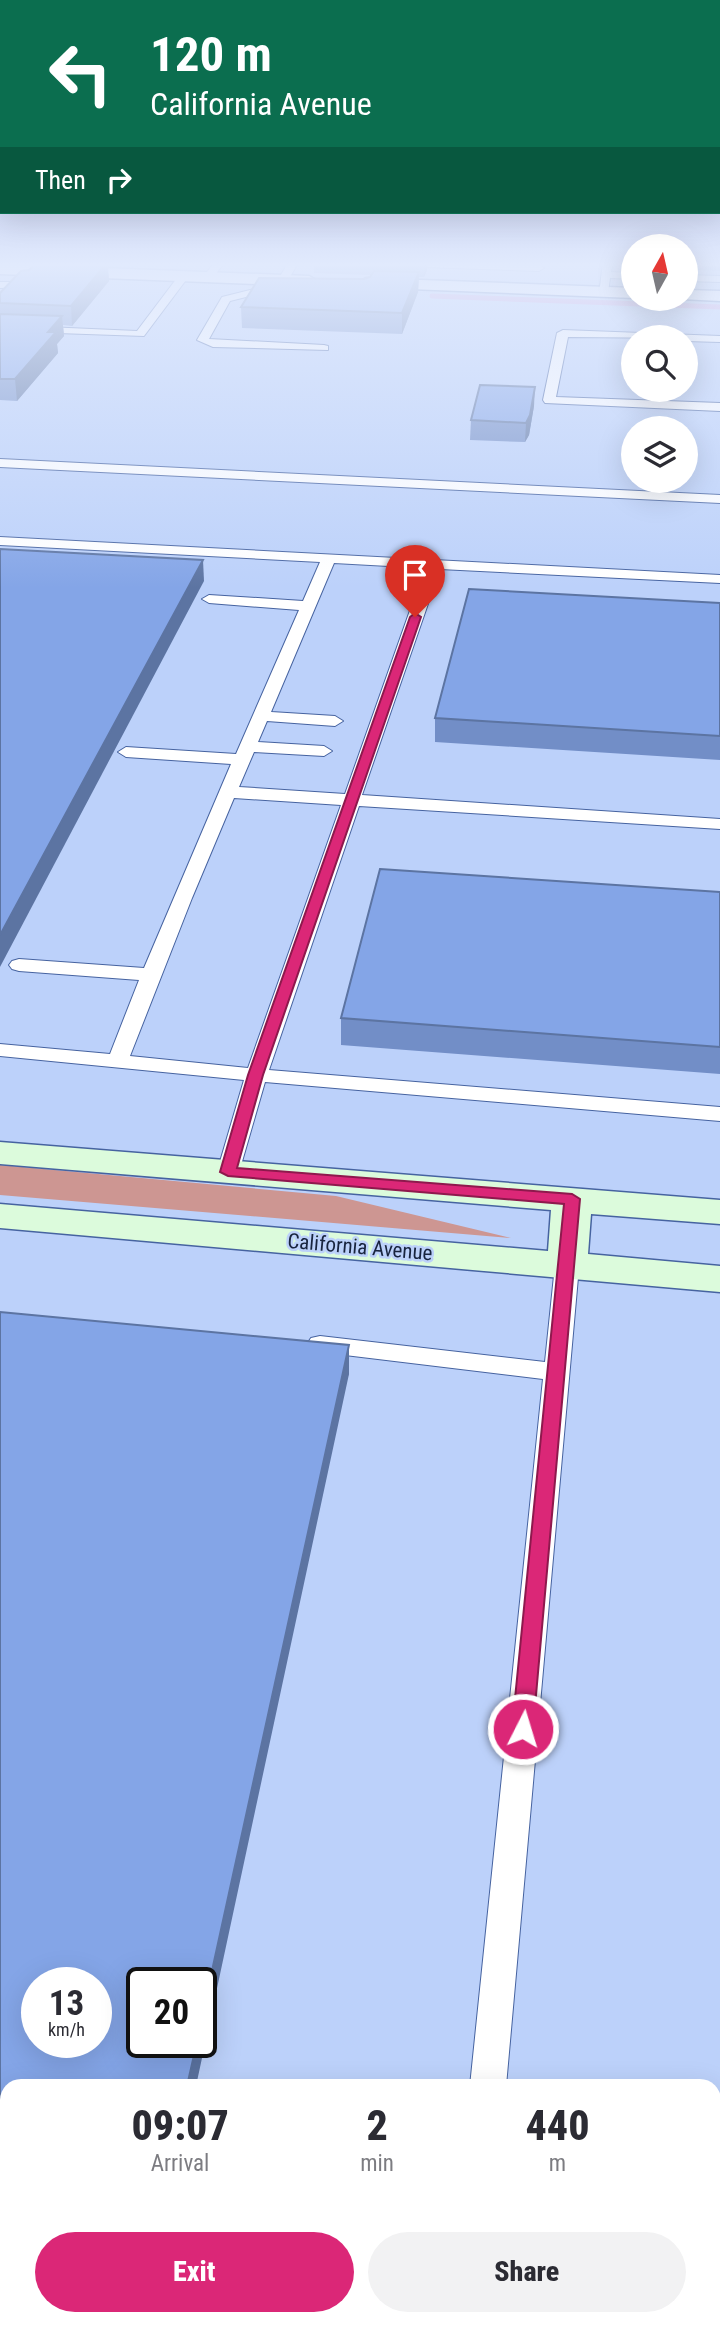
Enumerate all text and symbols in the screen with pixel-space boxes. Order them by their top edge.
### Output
text: 120 m [150,26,272,83]
icon: left [35,28,126,119]
text: California Avenue [150,85,372,123]
icon: right [100,161,138,199]
text: Then [35,165,86,195]
north arrow [621,234,698,312]
map controls [621,234,698,493]
button: search [621,325,698,402]
button: layers [621,416,698,493]
pin [385,545,445,617]
icon: arrive [396,556,434,594]
street label: California Avenue [286,1229,434,1265]
position arrow [486,1692,560,1766]
speed limit sign: 20 [126,1967,217,2058]
text: 13 [49,1983,84,2024]
text: km/h [48,2019,85,2040]
text: 09:07 [131,2101,229,2150]
text: 2 [366,2101,388,2150]
text: 440 [525,2101,590,2150]
text: Arrival [151,2150,209,2177]
text: min [360,2150,394,2177]
text: m [549,2150,566,2177]
button: Exit [35,2232,354,2312]
button: Share [368,2232,686,2312]

